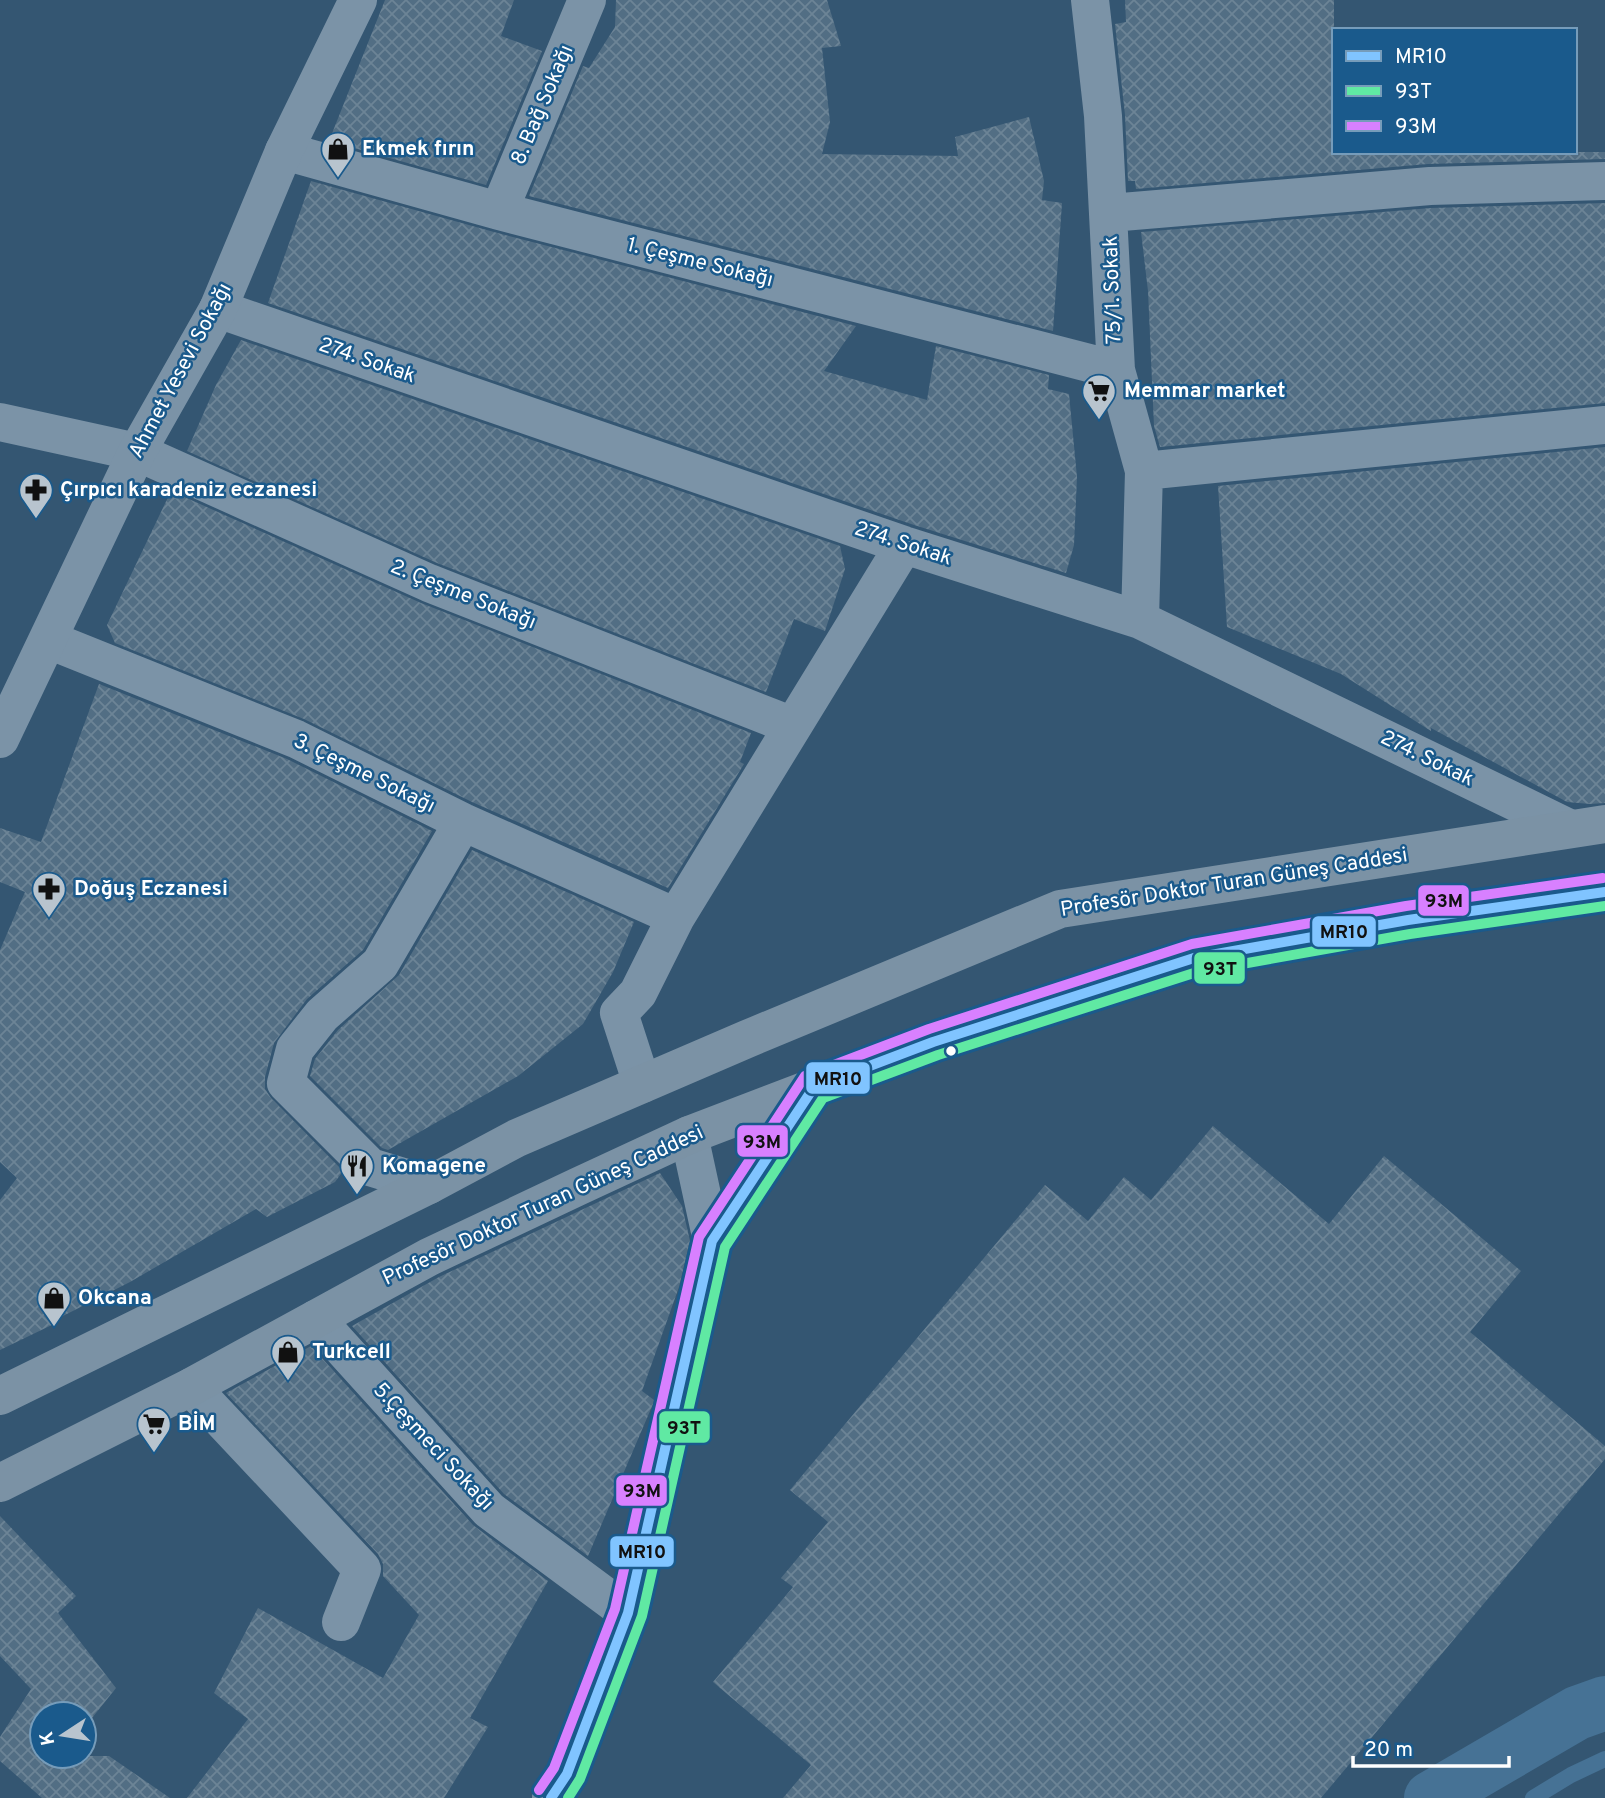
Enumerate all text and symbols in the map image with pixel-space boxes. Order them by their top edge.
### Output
legend [1332,28,1577,154]
street label: 8. Bağ Sokağı [506,41,580,169]
text: MR10 [1395,44,1447,71]
text: 93T [1395,79,1432,106]
text: 93M [1395,114,1437,141]
shop icon: Ekmek fırın [319,130,357,179]
place label: Ekmek fırın [362,136,475,163]
street label: 1. Çeşme Sokağı [624,232,776,294]
street label: 75/1. Sokak [1098,235,1128,345]
street label: Ahmet Yesevi Sokağı [123,279,239,463]
street label: 274. Sokak [315,332,419,390]
supermarket icon: Memmar market [1080,372,1118,421]
place label: Memmar market [1124,378,1285,405]
pharmacy icon: Çırpıcı karadeniz eczanesi [17,471,55,520]
place label: Çırpıcı karadeniz eczanesi [60,477,317,504]
street label: 274. Sokak [851,516,955,572]
street label: 2. Çeşme Sokağı [386,554,540,636]
street label: 274. Sokak [1376,725,1478,793]
street label: 3. Çeşme Sokağı [289,728,439,820]
street label: Profesör Doktor Turan Güneş Caddesi [1058,842,1410,924]
pharmacy icon: Doğuş Eczanesi [30,870,68,919]
place label: Doğuş Eczanesi [74,876,228,903]
line badge: 93M [1417,884,1470,917]
text: 93M [1425,890,1463,914]
line badge: MR10 [1311,915,1377,948]
text: MR10 [1320,921,1368,945]
line badge: 93T [1193,951,1246,985]
text: 93T [1203,958,1237,982]
unlabelled marker [944,1044,958,1058]
line badge: MR10 [805,1061,871,1095]
text: MR10 [814,1068,862,1092]
street label: Profesör Doktor Turan Güneş Caddesi [378,1120,708,1292]
line badge: 93M [736,1124,789,1158]
text: 93M [743,1131,781,1155]
restaurant icon: Komagene [338,1147,376,1196]
place label: Komagene [382,1153,486,1180]
shop icon: Okcana [35,1279,73,1328]
place label: Okcana [78,1285,152,1312]
shop icon: Turkcell [269,1333,307,1382]
place label: Turkcell [312,1339,391,1366]
street label: 5.Çeşmeci Sokağı [367,1377,499,1517]
supermarket icon: BİM [135,1405,173,1454]
place label: BİM [178,1410,216,1438]
line badge: 93T [658,1410,711,1444]
text: 93T [667,1417,701,1441]
line badge: 93M [615,1474,668,1507]
text: 93M [623,1480,661,1504]
line badge: MR10 [609,1535,675,1568]
text: MR10 [618,1541,666,1565]
north arrow [28,1700,98,1770]
scale bar [1353,1724,1509,1768]
text: K [35,1729,61,1747]
text: 20 m [1364,1737,1413,1764]

